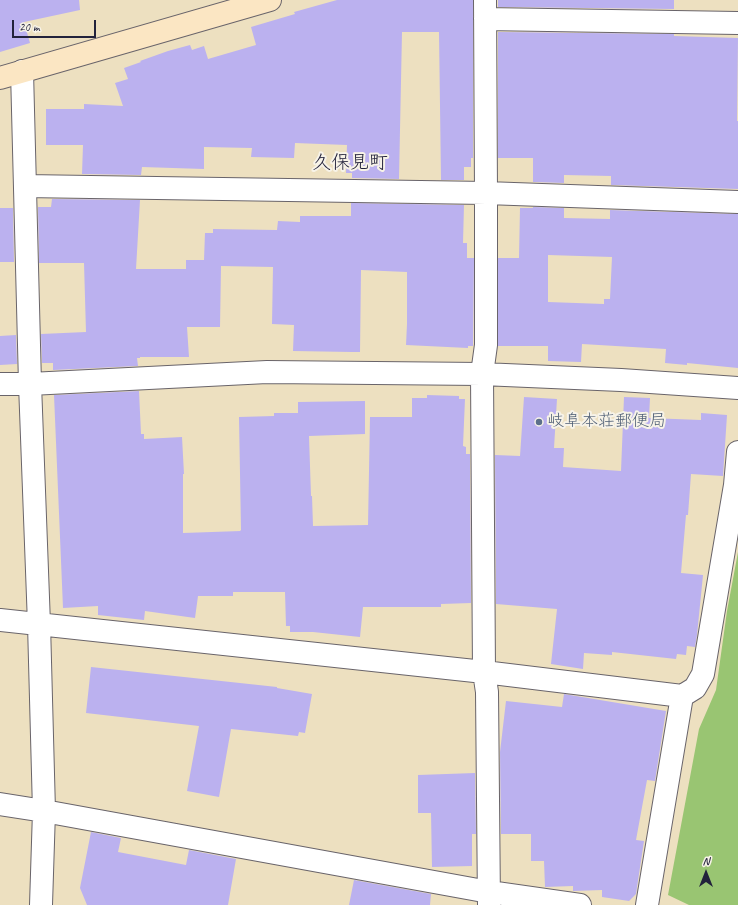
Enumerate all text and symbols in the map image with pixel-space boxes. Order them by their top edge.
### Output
scale bar [14,12,98,38]
text: 20 m [19,19,39,35]
district label: 久保見町 [312,152,388,174]
place label: 岐阜本荘郵便局 [547,412,666,432]
marker: 岐阜本荘郵便局 [534,417,544,427]
north arrow [686,853,726,893]
text: N [703,854,709,868]

